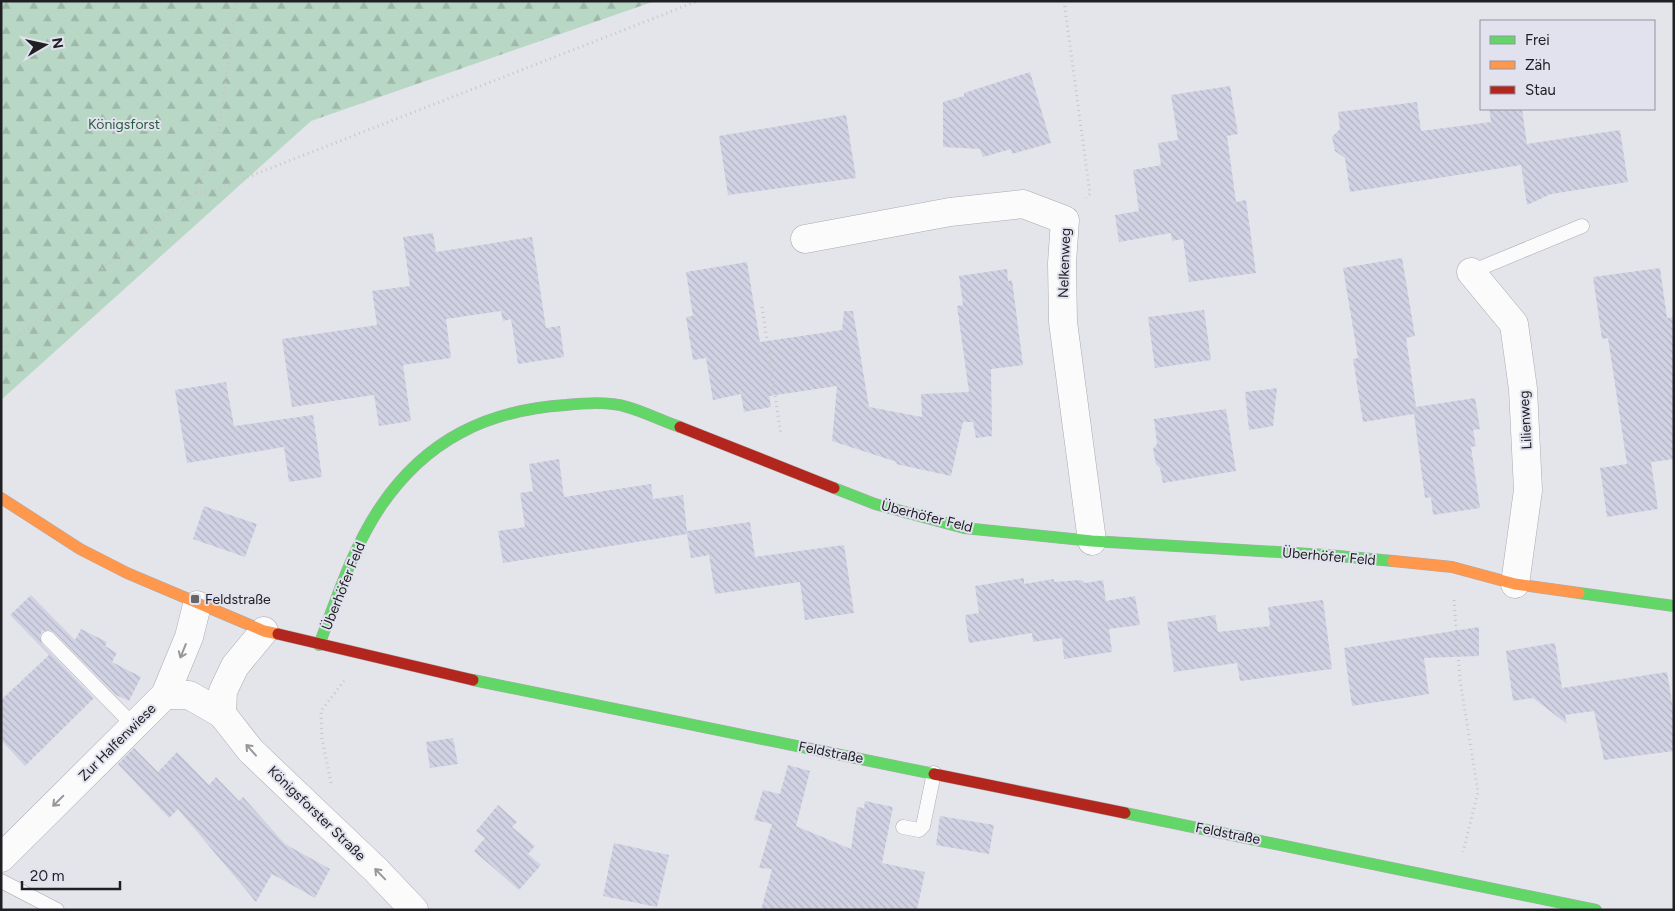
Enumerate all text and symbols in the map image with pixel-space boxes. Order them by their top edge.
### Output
north arrow [20,20,70,70]
legend [1480,20,1655,110]
text: Frei [1525,31,1550,49]
text: N [48,36,67,50]
text: Zäh [1525,56,1551,74]
text: Stau [1525,81,1556,99]
park label: Königsforst [88,116,160,133]
street label: Nelkenweg [1055,228,1074,298]
street label: Lilienweg [1515,390,1536,450]
street label: Überhöfer Feld [879,497,974,536]
street label: Überhöfer Feld [318,540,369,633]
street label: Überhöfer Feld [1281,544,1376,569]
place label: Feldstraße [205,591,271,608]
marker: Feldstraße [189,593,201,605]
one-way arrow [178,643,187,658]
street label: Zur Halfenwiese [75,700,160,785]
street label: Feldstraße [797,738,865,767]
one-way arrow [245,743,257,756]
street label: Königsforster Straße [264,762,369,865]
one-way arrow [53,794,65,806]
street label: Feldstraße [1194,819,1262,848]
scale bar [22,858,120,890]
text: 20 m [30,867,64,885]
one-way arrow [374,868,386,881]

